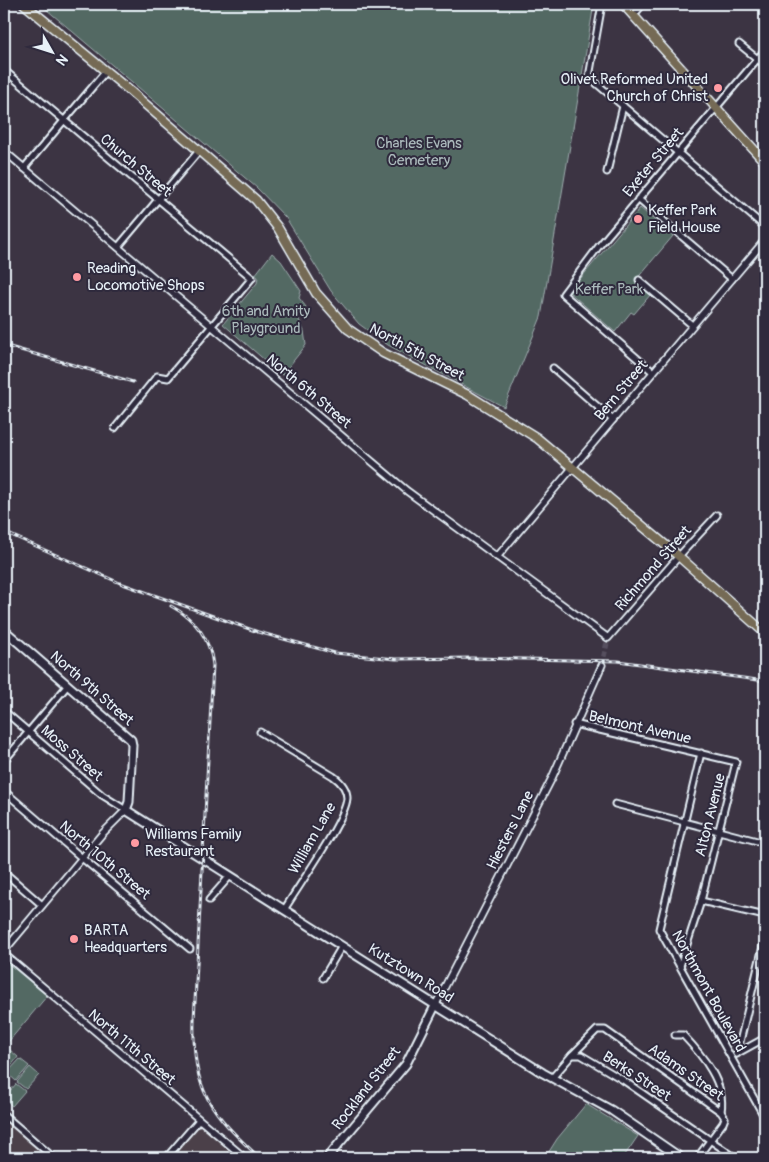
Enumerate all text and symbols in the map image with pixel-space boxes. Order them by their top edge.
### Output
north arrow [28,28,78,78]
text: N [52,51,71,69]
place label: Olivet Reformed United Church of Christ [560,70,709,106]
marker: Olivet Reformed United Church of Christ [712,82,724,94]
street label: Exeter Street [619,123,688,201]
street label: Church Street [96,130,176,201]
park label: Charles Evans Cemetery [376,134,462,170]
place label: Keffer Park Field House [648,201,721,237]
marker: Keffer Park Field House [632,213,644,225]
place label: Reading Locomotive Shops [87,259,205,295]
marker: Reading Locomotive Shops [71,271,83,283]
park label: Keffer Park [575,280,644,299]
park label: 6th and Amity Playground [222,302,311,338]
street label: North 5th Street [366,319,468,386]
street label: North 6th Street [262,350,356,433]
street label: Bern Street [590,355,653,425]
street label: Richmond Street [611,521,696,615]
street label: North 9th Street [46,647,138,730]
street label: Belmont Avenue [587,706,693,749]
street label: Moss Street [37,721,107,786]
street label: Alton Avenue [691,771,730,859]
street label: Hiesters Lane [482,787,539,873]
street label: William Lane [284,798,341,878]
street label: North 10th Street [55,817,155,905]
place label: Williams Family Restaurant [145,825,242,861]
marker: Williams Family Restaurant [129,837,141,849]
place label: BARTA Headquarters [84,921,167,957]
street label: Northmont Boulevard [667,927,750,1056]
marker: BARTA Headquarters [68,933,80,945]
street label: Kutztown Road [364,940,457,1007]
street label: North 11th Street [84,1005,180,1090]
street label: Adams Street [644,1039,728,1106]
street label: Rockland Street [328,1042,405,1134]
street label: Berks Street [599,1047,675,1106]

